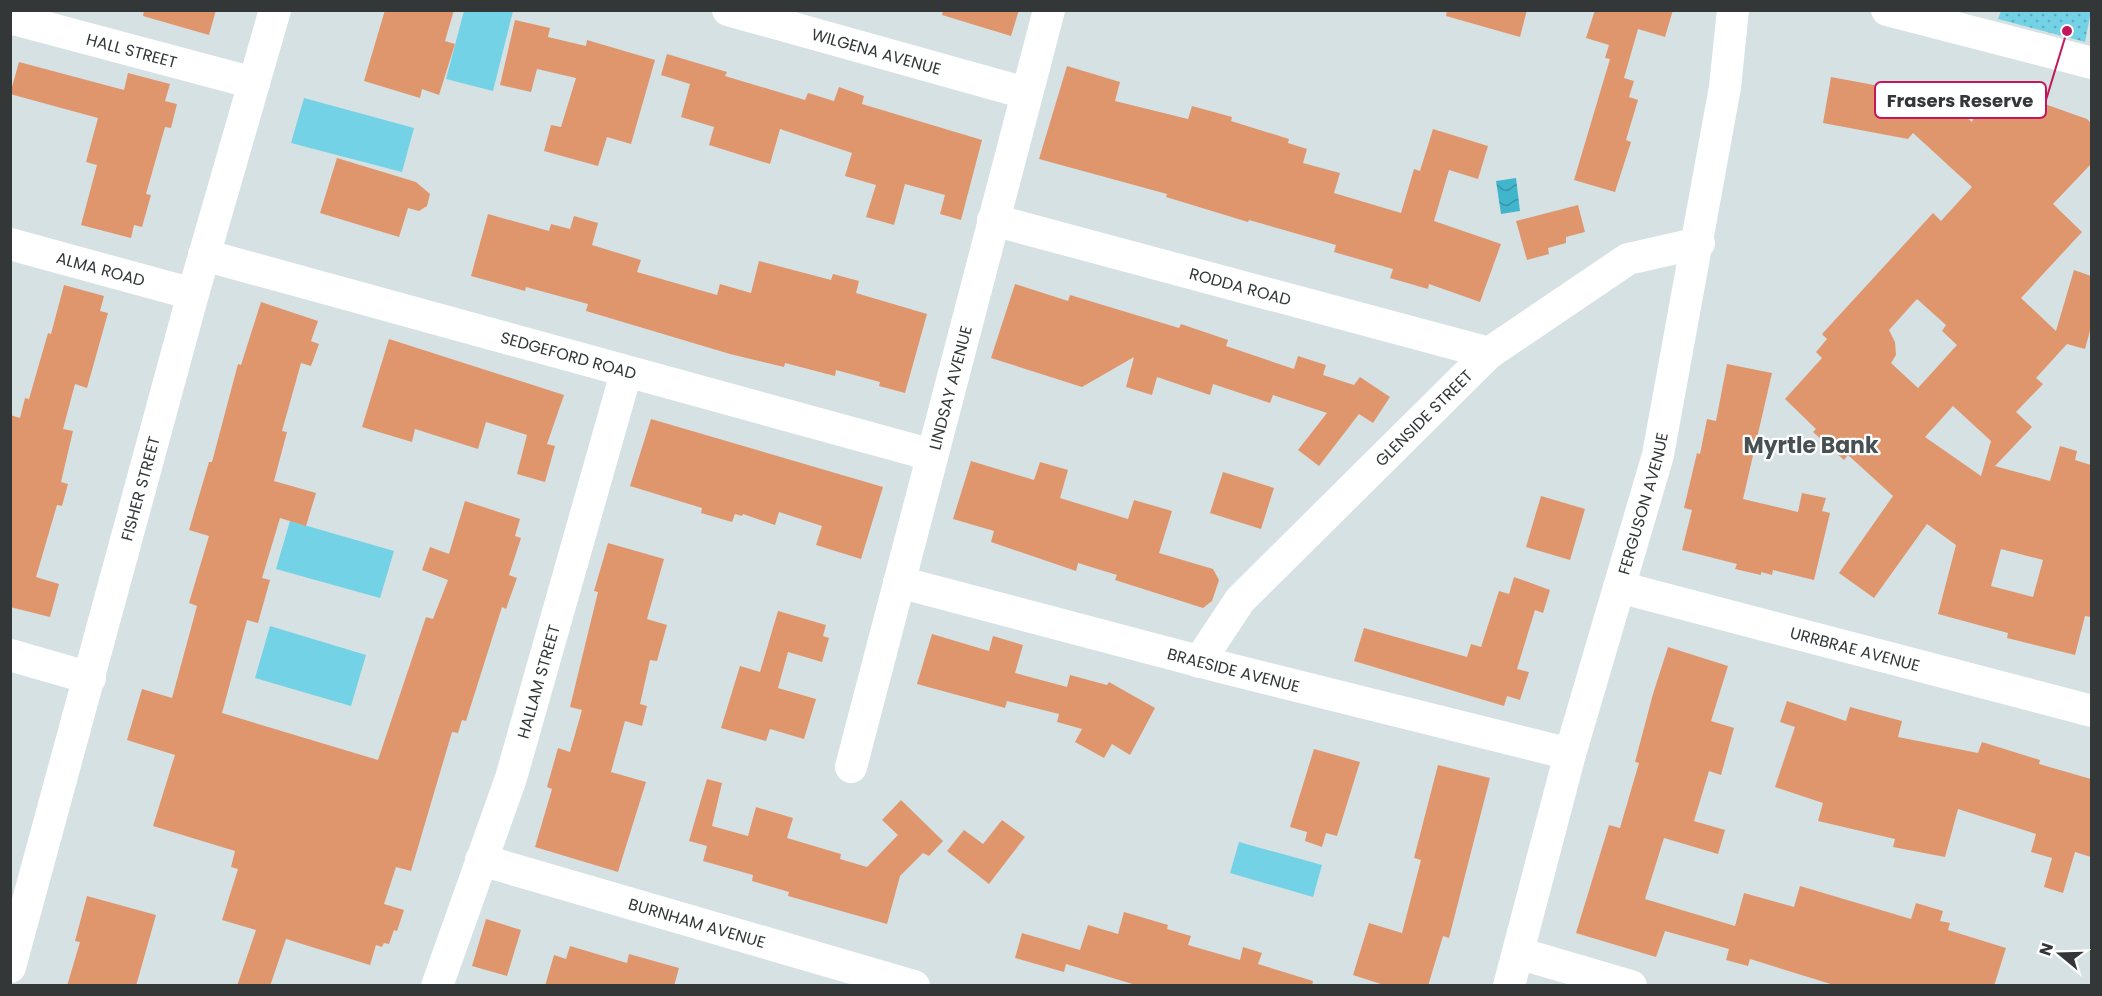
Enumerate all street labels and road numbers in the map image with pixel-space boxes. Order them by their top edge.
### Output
street label: WILGENA AVENUE [809,23,944,81]
street label: HALL STREET [84,28,180,74]
street label: ALMA ROAD [54,246,147,292]
street label: RODDA ROAD [1187,262,1294,311]
street label: LINDSAY AVENUE [923,323,978,452]
street label: SEDGEFORD ROAD [498,326,639,385]
street label: GLENSIDE STREET [1370,364,1478,472]
street label: FERGUSON AVENUE [1612,430,1674,577]
street label: FISHER STREET [115,433,166,543]
street label: URRBRAE AVENUE [1788,621,1922,677]
street label: HALLAM STREET [512,622,566,741]
street label: BRAESIDE AVENUE [1165,642,1302,698]
street label: BURNHAM AVENUE [626,893,768,954]

